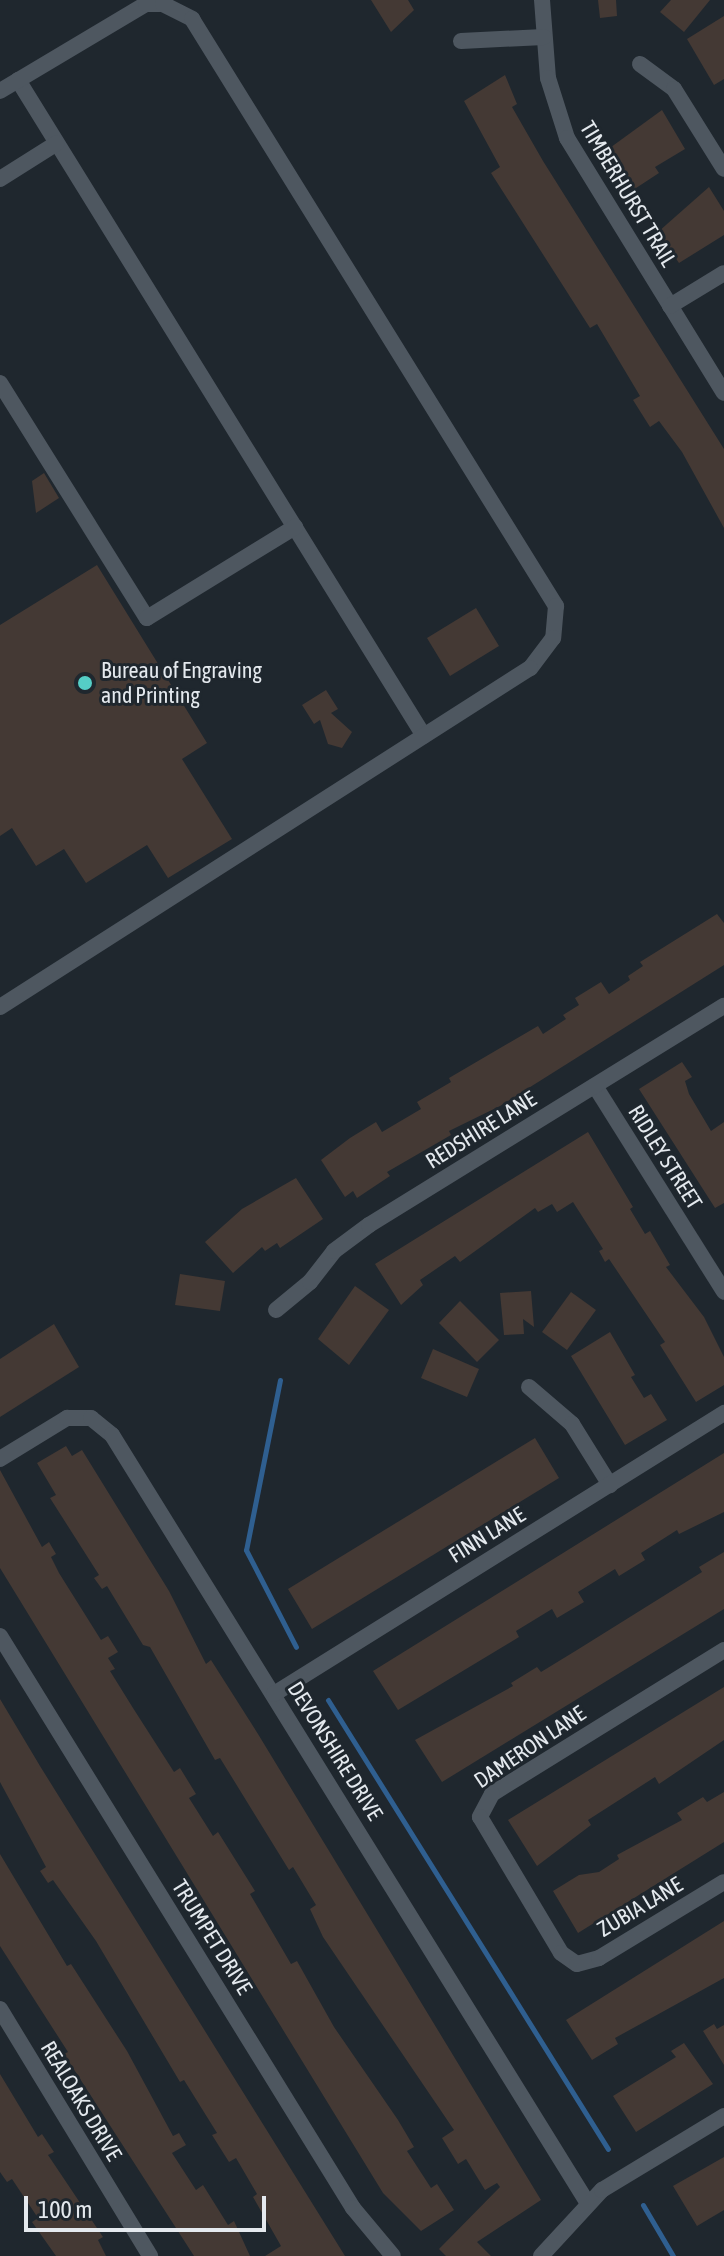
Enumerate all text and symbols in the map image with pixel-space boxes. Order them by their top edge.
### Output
street label: TIMBERHURST TRAIL [574,116,682,272]
place label: Bureau of Engraving and Printing [101,657,262,708]
marker: Bureau of Engraving and Printing [76,674,94,692]
street label: REDSHIRE LANE [421,1086,541,1174]
street label: RIDLEY STREET [623,1100,707,1214]
street label: FINN LANE [444,1501,530,1569]
street label: DEVONSHIRE DRIVE [282,1677,388,1825]
street label: DAMERON LANE [469,1700,591,1794]
street label: ZUBIA LANE [593,1871,687,1943]
street label: TRUMPET DRIVE [166,1875,258,1999]
street label: REALOAKS DRIVE [35,2036,127,2166]
scale bar [28,2180,270,2230]
text: 100 m [38,2196,92,2223]

